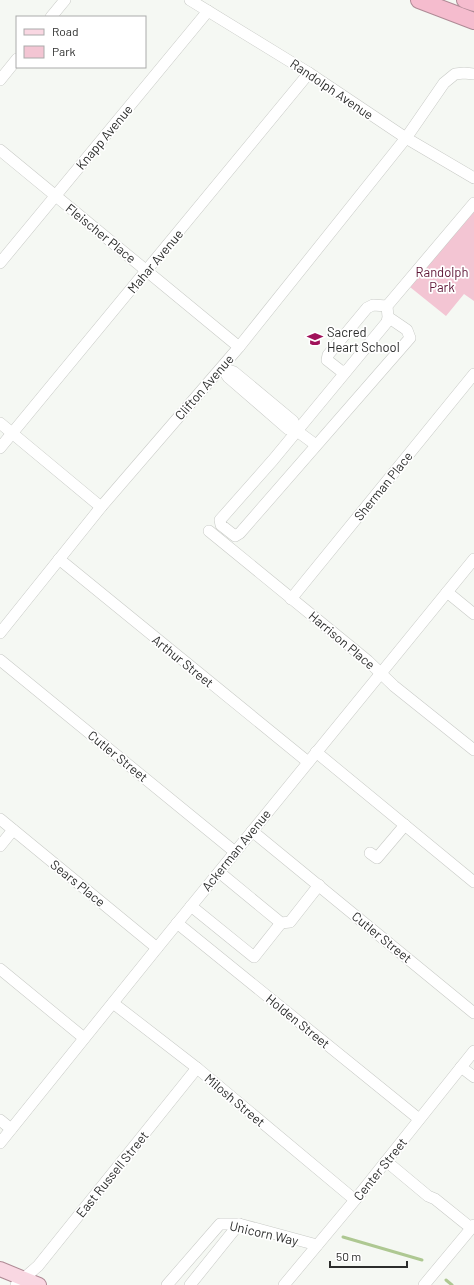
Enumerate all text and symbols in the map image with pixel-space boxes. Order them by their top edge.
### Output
legend [16,16,146,68]
text: Road [52,24,79,38]
text: Park [52,44,76,58]
street label: Randolph Avenue [287,55,377,123]
street label: Knapp Avenue [72,101,136,173]
street label: Fleischer Place [63,200,139,266]
street label: Mahar Avenue [124,226,186,296]
park label: Randolph Park [416,264,468,295]
place label: Sacred Heart School [327,324,400,355]
school or university icon: Sacred Heart School [306,330,324,348]
street label: Clifton Avenue [171,351,237,423]
street label: Sherman Place [350,448,416,524]
street label: Harrison Place [306,608,379,672]
street label: Arthur Street [149,631,217,691]
street label: Cutler Street [85,727,151,785]
street label: Ackerman Avenue [198,806,274,894]
street label: Sears Place [47,856,109,910]
street label: Cutler Street [349,908,415,966]
street label: Holden Street [263,990,333,1052]
street label: Milosh Street [201,1070,269,1130]
street label: East Russell Street [72,1128,152,1220]
street label: Center Street [350,1134,410,1204]
street label: Unicorn Way [228,1217,300,1249]
scale bar [330,1243,407,1269]
text: 50 m [336,1249,361,1263]

